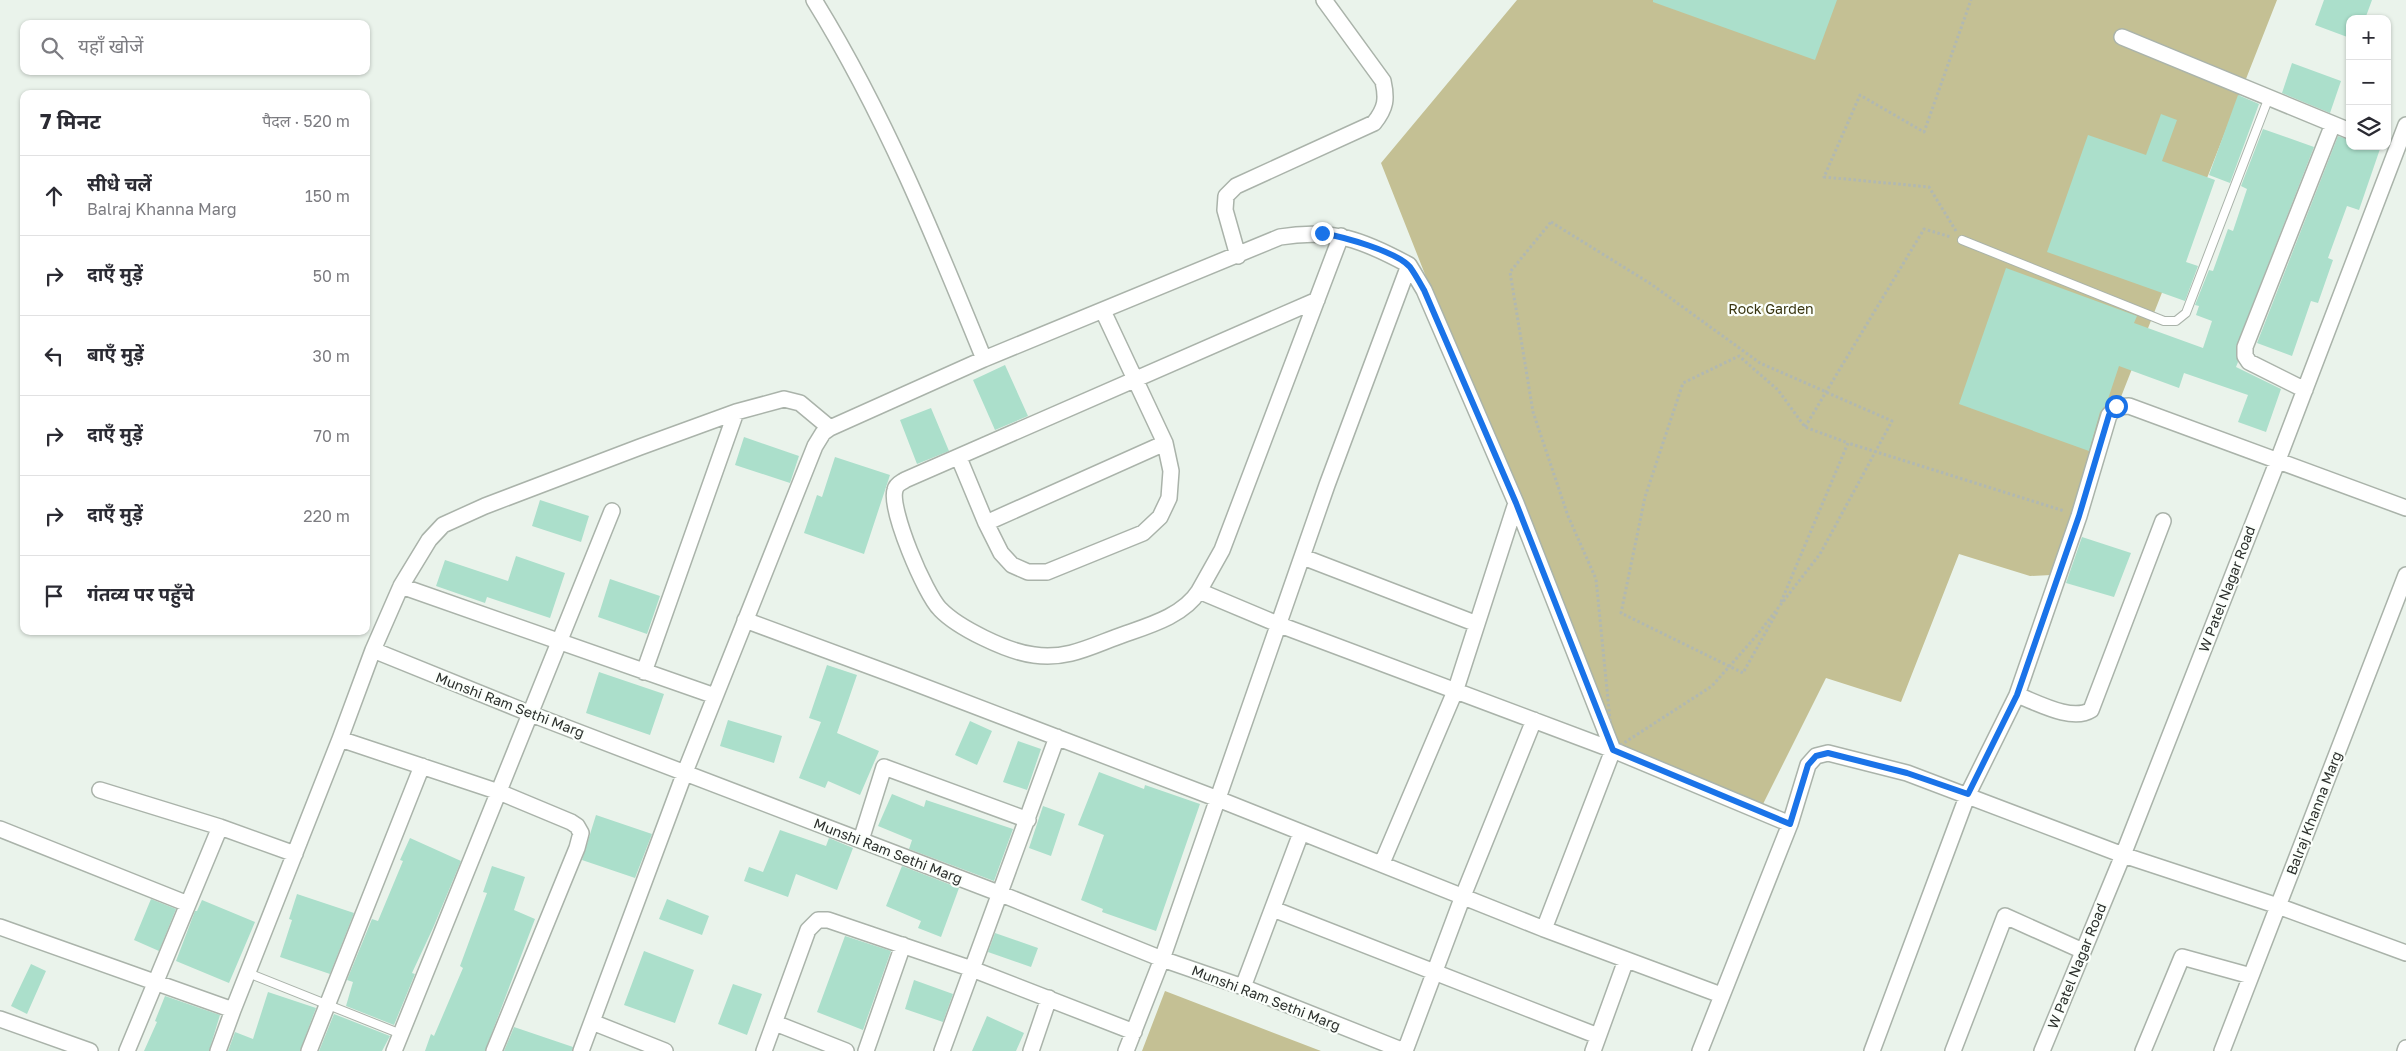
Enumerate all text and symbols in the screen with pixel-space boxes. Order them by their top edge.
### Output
map controls [2346,15,2391,150]
button: + [2346,15,2391,60]
search box [20,20,370,75]
icon: search [38,34,66,62]
text: यहाँ खोजें [78,34,143,57]
button: − [2346,60,2391,105]
button: layers [2346,105,2391,150]
text: 7 मिनट [40,108,101,134]
text: पैदल · 520 m [262,111,350,131]
text: सीधे चलें [87,172,152,195]
icon: ahead [40,182,68,210]
text: 150 m [305,186,350,206]
text: Balraj Khanna Marg [87,199,237,219]
route end [1311,222,1334,245]
icon: right [40,262,68,290]
text: दाएँ मुड़ें [87,262,143,285]
text: 50 m [313,266,350,286]
park label: Rock Garden [1728,300,1814,317]
icon: left [40,342,68,370]
text: बाएँ मुड़ें [87,342,144,365]
text: 30 m [313,346,350,366]
route start [2105,395,2128,418]
icon: right [40,422,68,450]
text: दाएँ मुड़ें [87,422,143,445]
text: 70 m [313,426,350,446]
icon: right [40,502,68,530]
text: दाएँ मुड़ें [87,502,143,525]
text: 220 m [303,506,350,526]
street label: W Patel Nagar Road [2195,523,2258,654]
icon: arrive [40,582,68,610]
text: गंतव्य पर पहुँचे [87,582,194,605]
street label: Munshi Ram Sethi Marg [433,668,587,741]
street label: Balraj Khanna Marg [2282,749,2345,877]
street label: Munshi Ram Sethi Marg [811,814,965,887]
street label: W Patel Nagar Road [2044,901,2109,1031]
street label: Munshi Ram Sethi Marg [1189,961,1343,1034]

